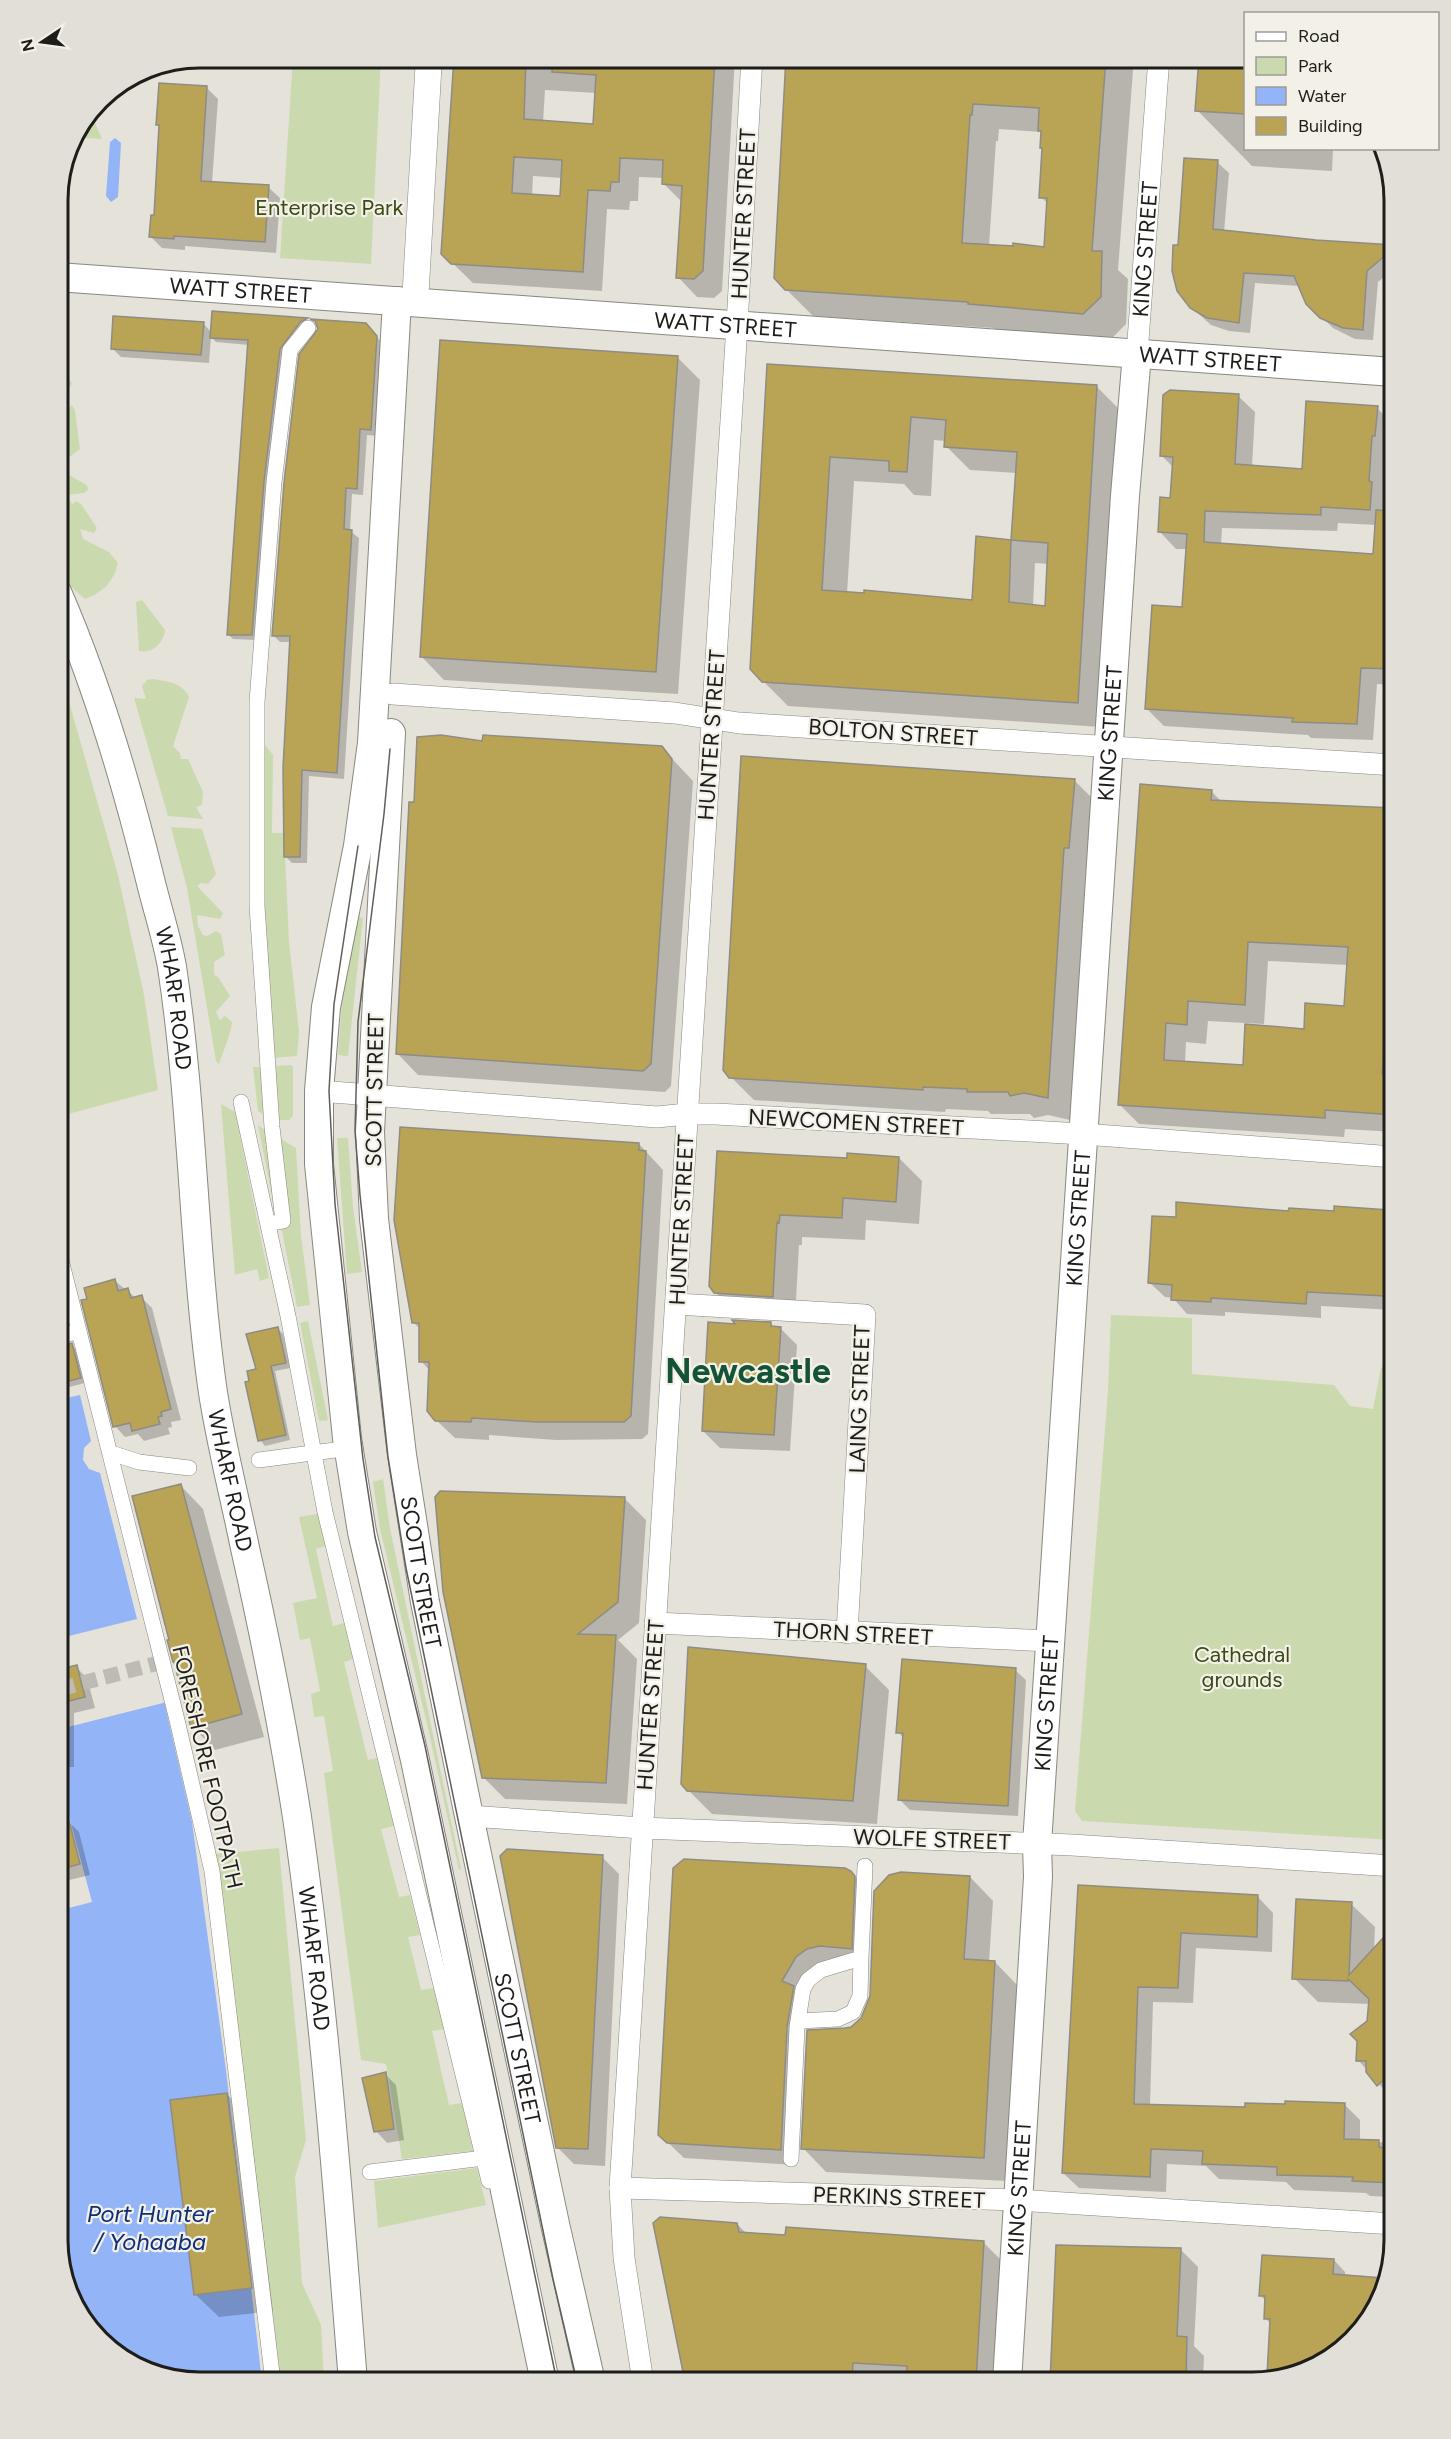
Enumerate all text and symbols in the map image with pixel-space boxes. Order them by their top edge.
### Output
north arrow [12,12,72,72]
legend [1244,12,1439,150]
text: Road [1298,25,1339,47]
text: N [17,37,39,53]
text: Park [1298,55,1333,77]
text: Water [1298,85,1346,107]
text: Building [1298,115,1363,137]
street label: HUNTER STREET [726,128,761,300]
street label: KING STREET [1127,180,1164,318]
park label: Enterprise Park [255,194,403,221]
street label: WATT STREET [169,272,312,309]
street label: WATT STREET [653,306,797,343]
street label: WATT STREET [1138,341,1282,378]
street label: HUNTER STREET [692,649,731,821]
street label: KING STREET [1092,664,1128,802]
street label: BOLTON STREET [807,713,979,752]
street label: WHARF ROAD [149,924,197,1071]
street label: SCOTT STREET [360,1013,389,1167]
street label: NEWCOMEN STREET [748,1103,964,1142]
street label: HUNTER STREET [664,1134,699,1306]
street label: KING STREET [1060,1149,1096,1287]
street label: LAING STREET [843,1324,876,1474]
district label: Newcastle [665,1351,831,1392]
street label: WHARF ROAD [202,1407,258,1554]
street label: SCOTT STREET [395,1494,447,1651]
street label: THORN STREET [773,1616,933,1651]
street label: HUNTER STREET [631,1619,670,1791]
street label: KING STREET [1029,1634,1065,1772]
park label: Cathedral grounds [1194,1641,1290,1693]
street label: FORESHORE FOOTPATH [166,1643,249,1892]
street label: WOLFE STREET [853,1823,1011,1856]
street label: WHARF ROAD [293,1885,336,2032]
street label: SCOTT STREET [488,1970,547,2126]
street label: KING STREET [1002,2120,1037,2257]
street label: PERKINS STREET [812,2181,986,2214]
water label: Port Hunter / Yohaaba [87,2199,214,2256]

